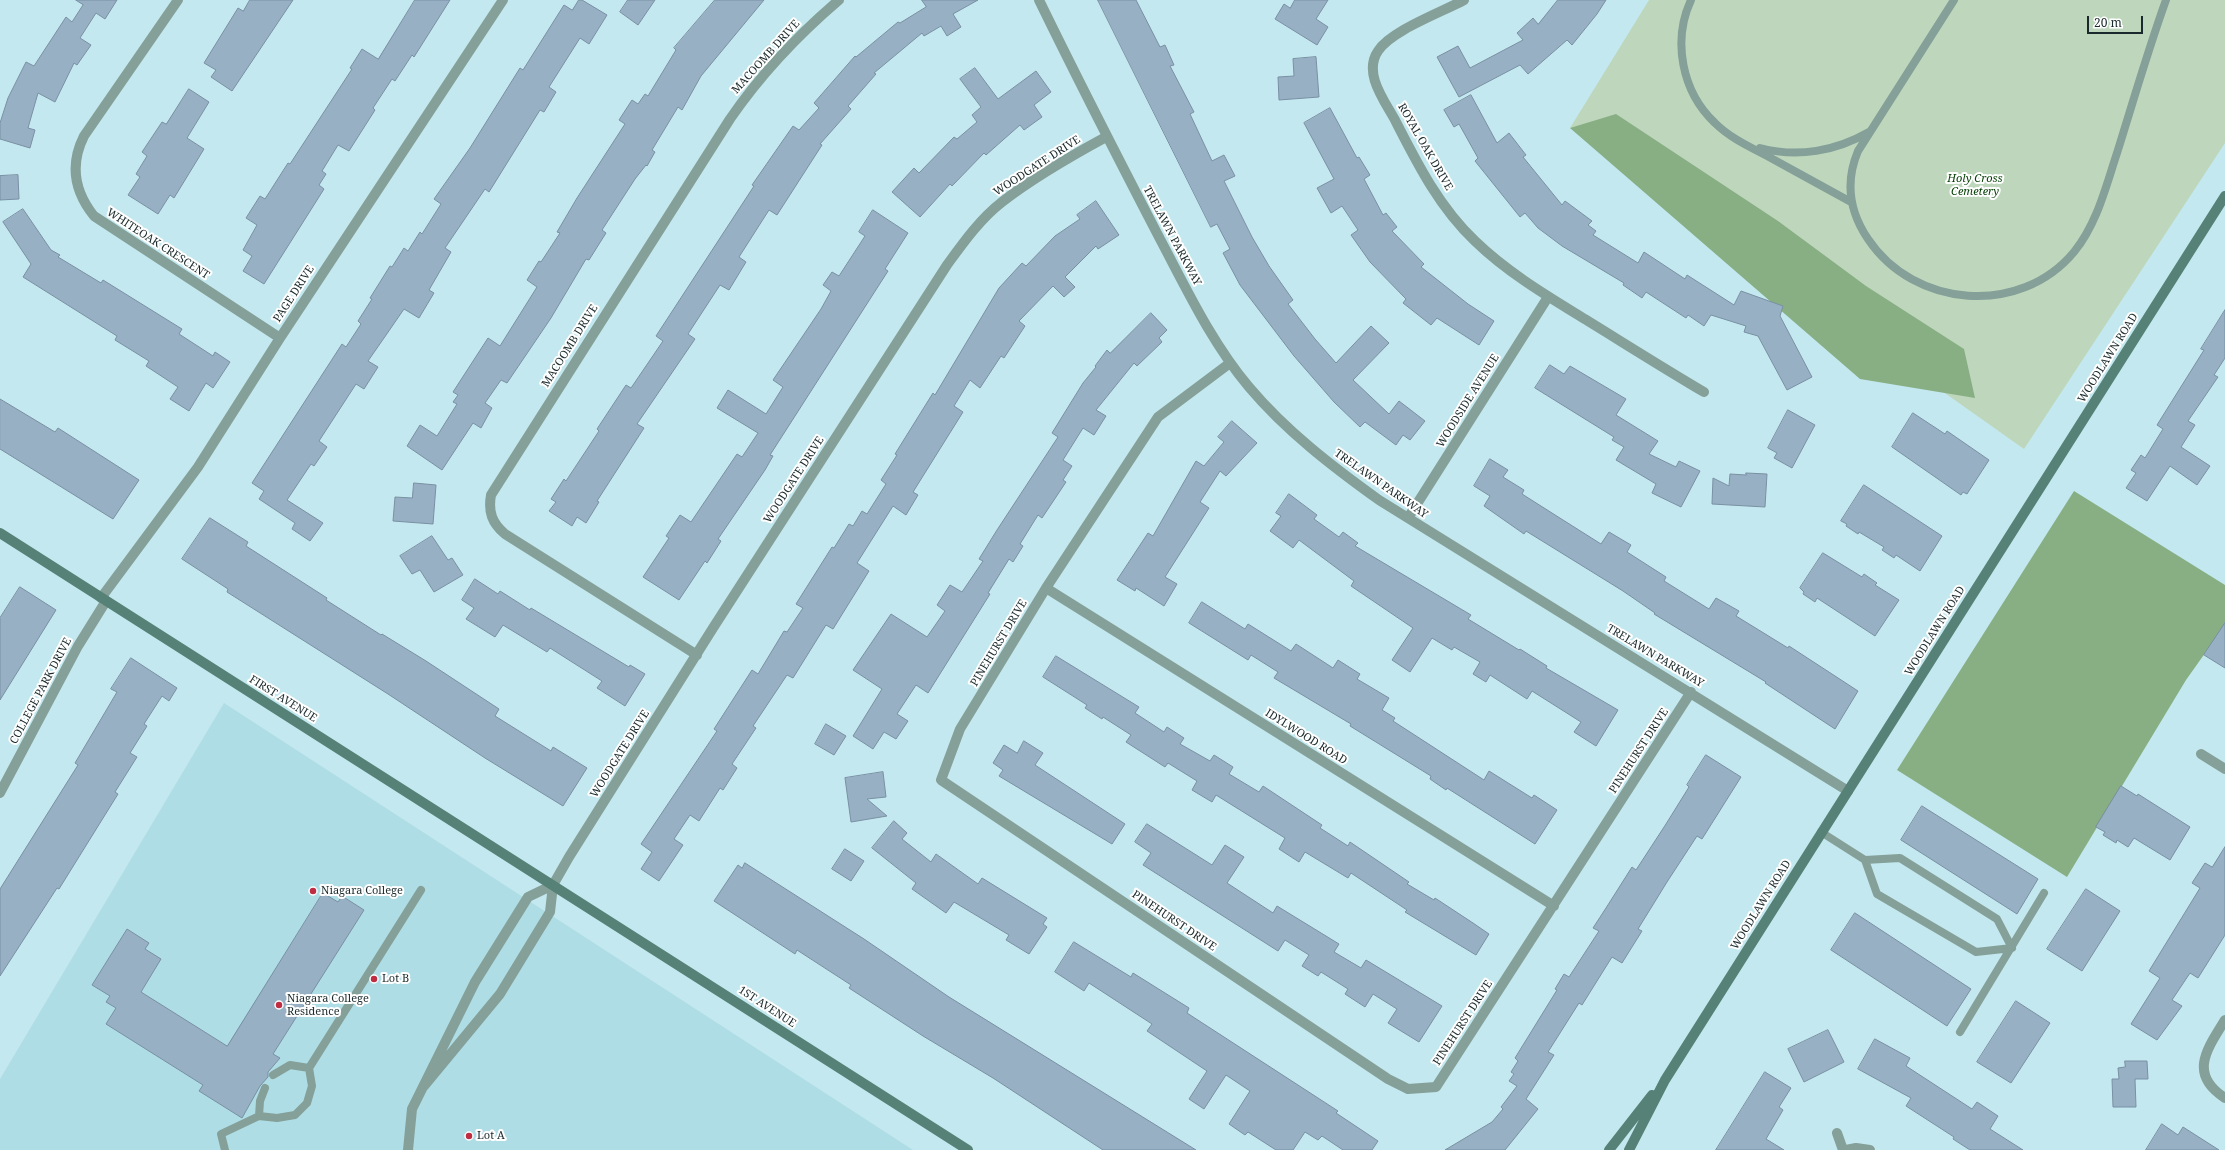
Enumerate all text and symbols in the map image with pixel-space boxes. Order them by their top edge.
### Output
scale bar [2089,8,2145,34]
text: 20 m [2094,14,2122,31]
street label: MACOOMB DRIVE [729,17,803,97]
street label: ROYAL OAK DRIVE [1395,101,1455,193]
street label: WOODGATE DRIVE [991,133,1083,199]
park label: Holy Cross Cemetery [1947,172,2003,198]
street label: TRELAWN PARKWAY [1140,184,1204,288]
street label: WHITEOAK CRESCENT [104,206,212,282]
street label: PAGE DRIVE [271,263,317,325]
street label: MACOOMB DRIVE [539,302,601,390]
street label: WOODLAWN ROAD [2075,311,2141,405]
street label: WOODSIDE AVENUE [1434,352,1502,450]
street label: WOODGATE DRIVE [761,434,827,526]
street label: TRELAWN PARKWAY [1332,447,1430,521]
street label: WOODLAWN ROAD [1902,584,1968,678]
street label: PINEHURST DRIVE [968,597,1030,689]
street label: TRELAWN PARKWAY [1604,622,1706,690]
street label: COLLEGE PARK DRIVE [7,636,75,746]
street label: FIRST AVENUE [247,673,319,725]
street label: IDYLWOOD ROAD [1263,706,1349,768]
street label: PINEHURST DRIVE [1607,706,1671,796]
street label: WOODGATE DRIVE [588,708,652,800]
street label: WOODLAWN ROAD [1728,858,1794,952]
place label: Niagara College [321,884,403,898]
marker: Niagara College [308,886,318,896]
street label: PINEHURST DRIVE [1129,888,1219,954]
place label: Lot B [382,972,409,986]
marker: Lot B [369,974,379,984]
street label: PINEHURST DRIVE [1431,978,1495,1068]
street label: 1ST AVENUE [736,984,798,1030]
place label: Niagara College Residence [287,992,369,1018]
marker: Niagara College Residence [274,1000,284,1010]
place label: Lot A [477,1129,505,1143]
marker: Lot A [464,1131,474,1141]

